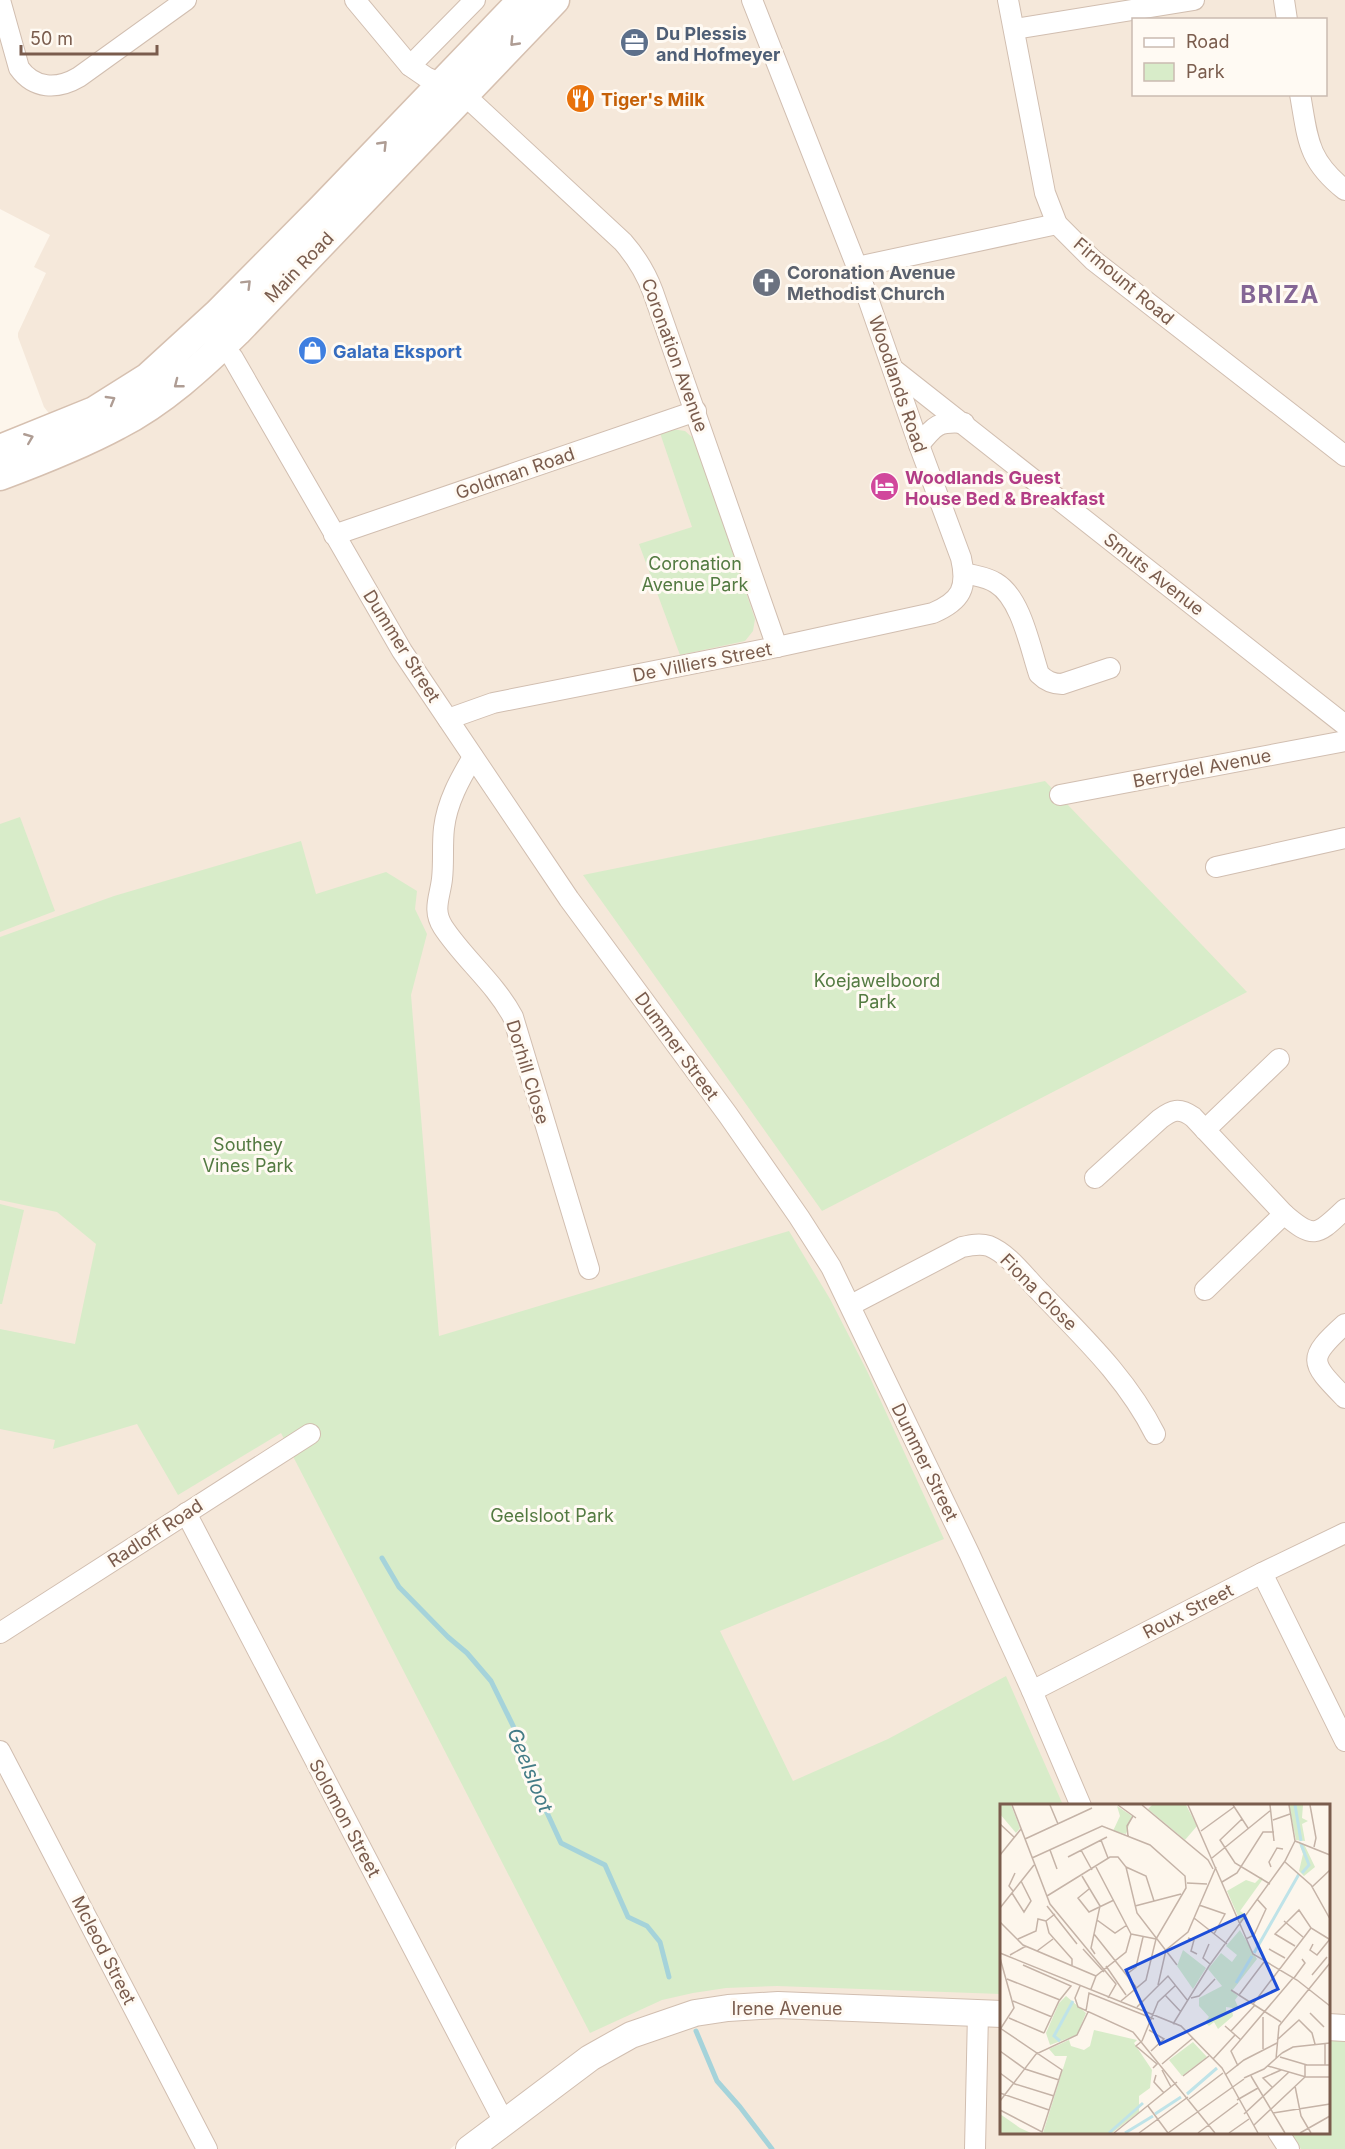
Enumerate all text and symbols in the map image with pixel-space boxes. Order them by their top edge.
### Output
scale bar [21,18,158,56]
legend [1132,18,1327,96]
place label: Du Plessis and Hofmeyer [656,23,780,65]
office icon: Du Plessis and Hofmeyer [619,27,651,59]
text: 50 m [30,28,73,49]
text: Road [1186,31,1229,52]
one-way arrow [510,34,521,45]
text: Park [1186,61,1225,82]
restaurant icon: Tiger's Milk [564,83,596,115]
place label: Tiger's Milk [601,89,705,110]
one-way arrow [376,142,387,153]
street label: Main Road [260,227,338,307]
street label: Firmount Road [1070,233,1178,329]
place label: Coronation Avenue Methodist Church [787,262,956,304]
church icon: Coronation Avenue Methodist Church [750,266,782,298]
street label: Coronation Avenue [637,275,713,435]
one-way arrow [240,280,250,291]
district label: BRIZA [1240,280,1320,309]
street label: Woodlands Road [865,313,931,455]
shop icon: Galata Eksport [296,335,328,367]
place label: Galata Eksport [333,341,462,362]
one-way arrow [174,376,185,387]
one-way arrow [105,396,115,408]
one-way arrow [24,432,34,445]
street label: Goldman Road [453,443,577,503]
place label: Woodlands Guest House Bed & Breakfast [905,467,1105,509]
hotel icon: Woodlands Guest House Bed & Breakfast [868,471,900,503]
street label: Smuts Avenue [1100,528,1208,620]
park label: Coronation Avenue Park [642,553,749,595]
street label: Dummer Street [359,586,445,706]
street label: De Villiers Street [631,638,773,686]
street label: Berrydel Avenue [1131,744,1273,792]
park label: Koejawelboord Park [814,970,940,1012]
street label: Dummer Street [631,988,723,1104]
street label: Dorhill Close [502,1017,554,1127]
park label: Southey Vines Park [202,1134,294,1176]
street label: Fiona Close [996,1249,1082,1335]
street label: Dummer Street [887,1400,963,1524]
street label: Radloff Road [104,1495,206,1571]
park label: Geelsloot Park [490,1505,614,1526]
street label: Roux Street [1139,1579,1237,1643]
water label: Geelsloot [502,1724,558,1816]
street label: Solomon Street [305,1755,385,1881]
inset map [1000,1804,1330,2134]
street label: Mcleod Street [68,1892,140,2008]
street label: Irene Avenue [731,1998,843,2019]

